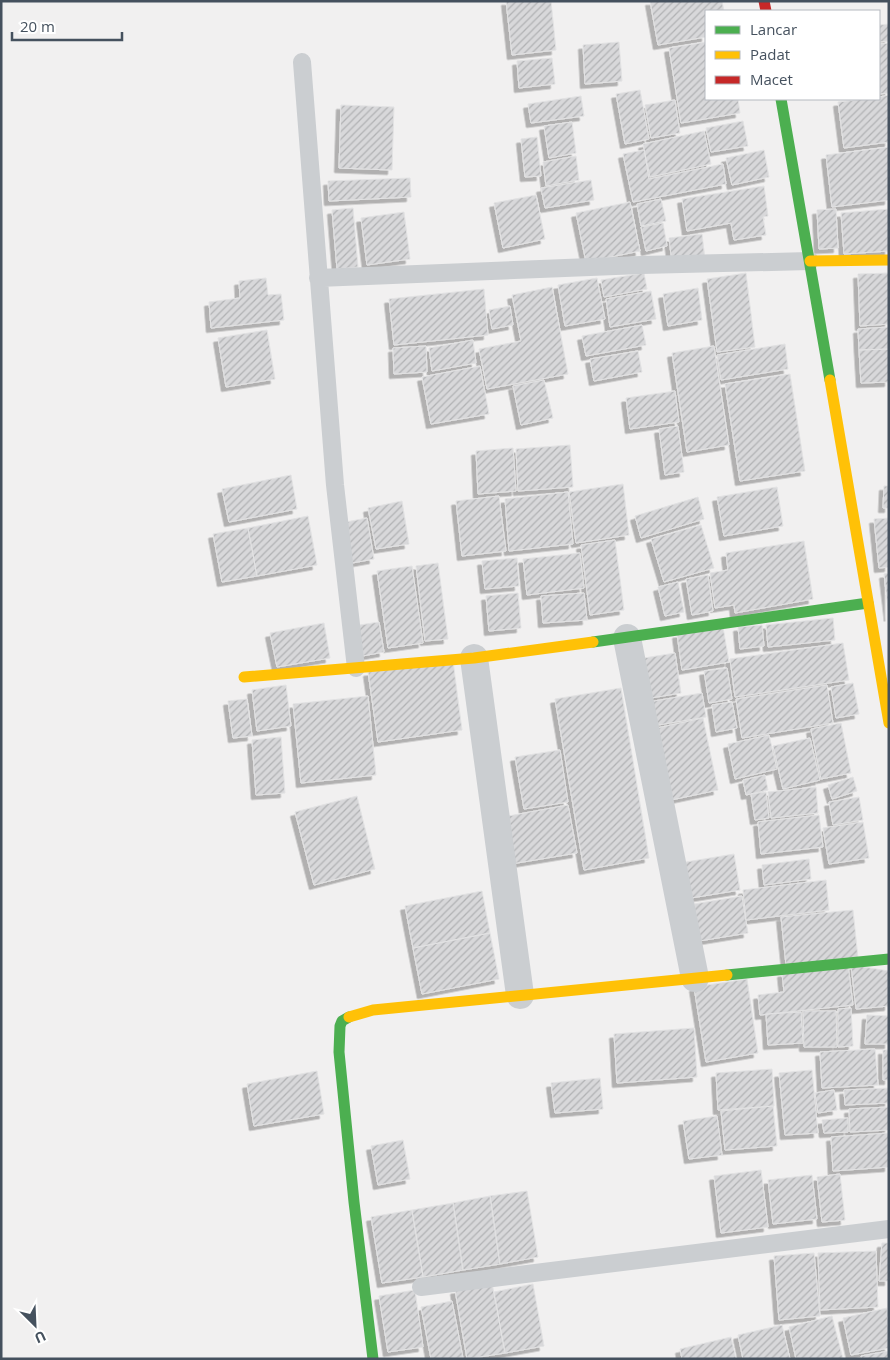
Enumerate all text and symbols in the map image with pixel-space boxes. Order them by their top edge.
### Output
scale bar [12,10,122,42]
legend [705,10,880,100]
text: 20 m [20,16,55,36]
text: Lancar [750,19,797,39]
text: Padat [750,44,790,64]
text: Macet [750,69,793,89]
north arrow [10,1300,60,1350]
text: U [32,1326,49,1348]

